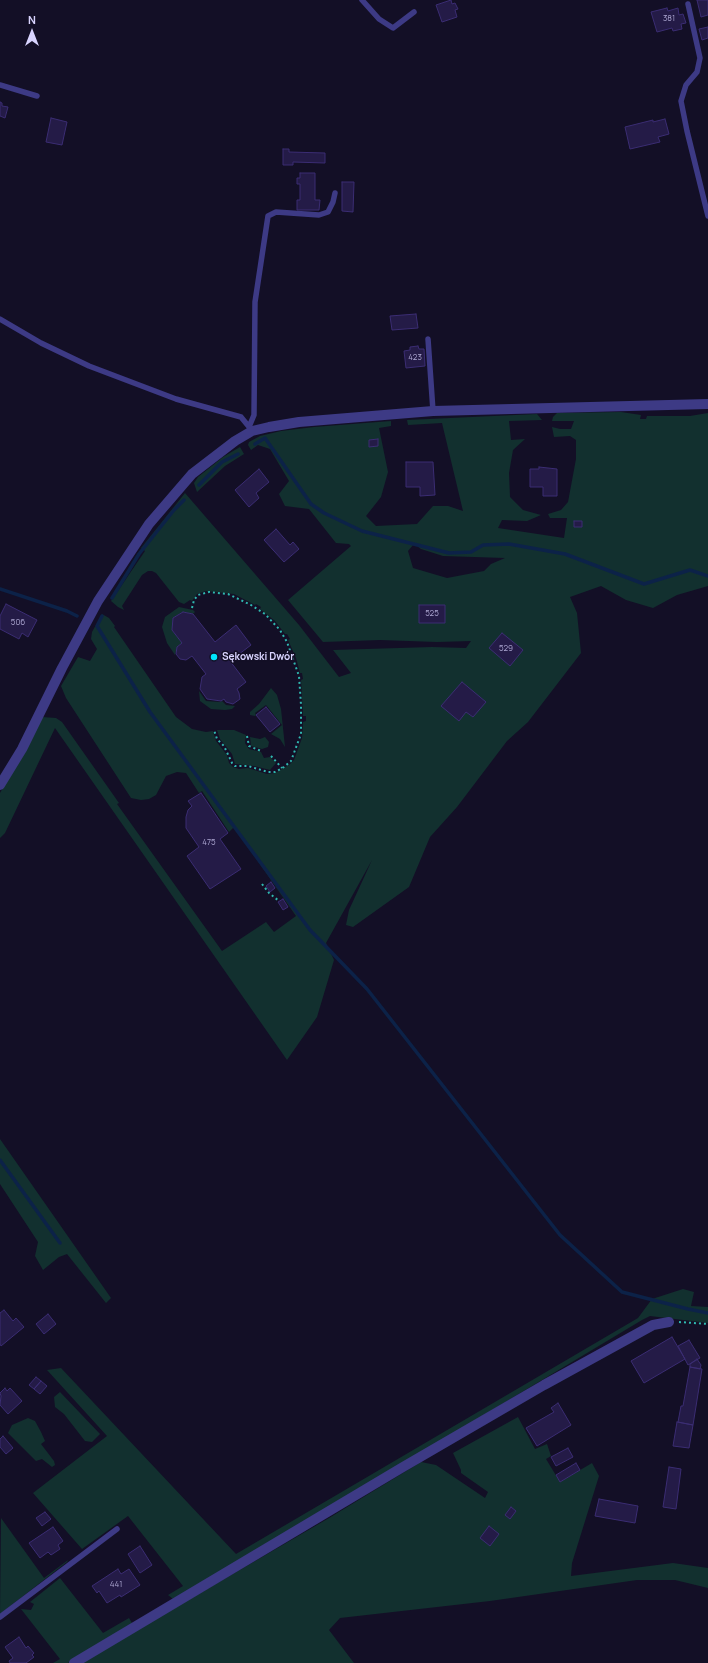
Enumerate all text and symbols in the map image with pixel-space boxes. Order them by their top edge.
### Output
north arrow [12,12,52,52]
text: N [28,12,36,27]
house number: 381 [663,14,675,24]
house number: 423 [408,353,422,363]
house number: 525 [425,609,439,619]
house number: 506 [11,618,25,628]
house number: 529 [499,644,513,654]
place label: Sękowski Dwór [222,651,294,663]
marker: Sękowski Dwór [209,652,219,662]
house number: 475 [202,838,216,848]
house number: 441 [110,1580,122,1590]

